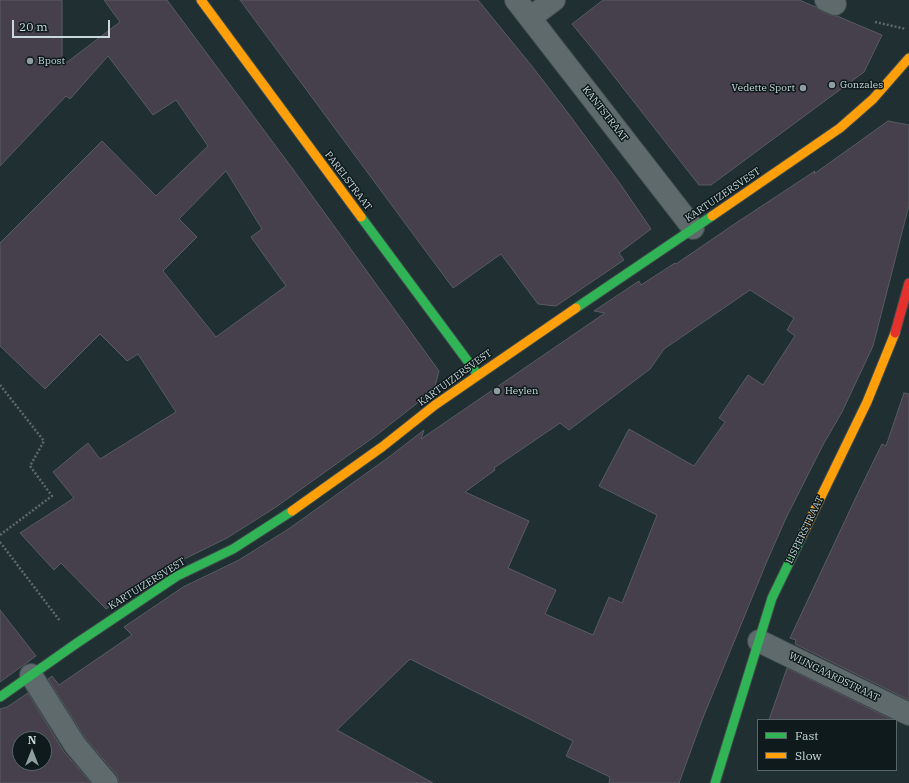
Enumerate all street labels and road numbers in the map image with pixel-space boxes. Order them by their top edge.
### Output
street label: KANTSTRAAT [580,84,630,144]
street label: PARELSTRAAT [322,149,374,213]
street label: KARTUIZERSVEST [683,165,763,225]
street label: KARTUIZERSVEST [416,347,494,409]
street label: LISPERSTRAAT [783,494,827,566]
street label: KARTUIZERSVEST [106,555,188,613]
street label: WIJNGAARDSTRAAT [787,650,881,704]

